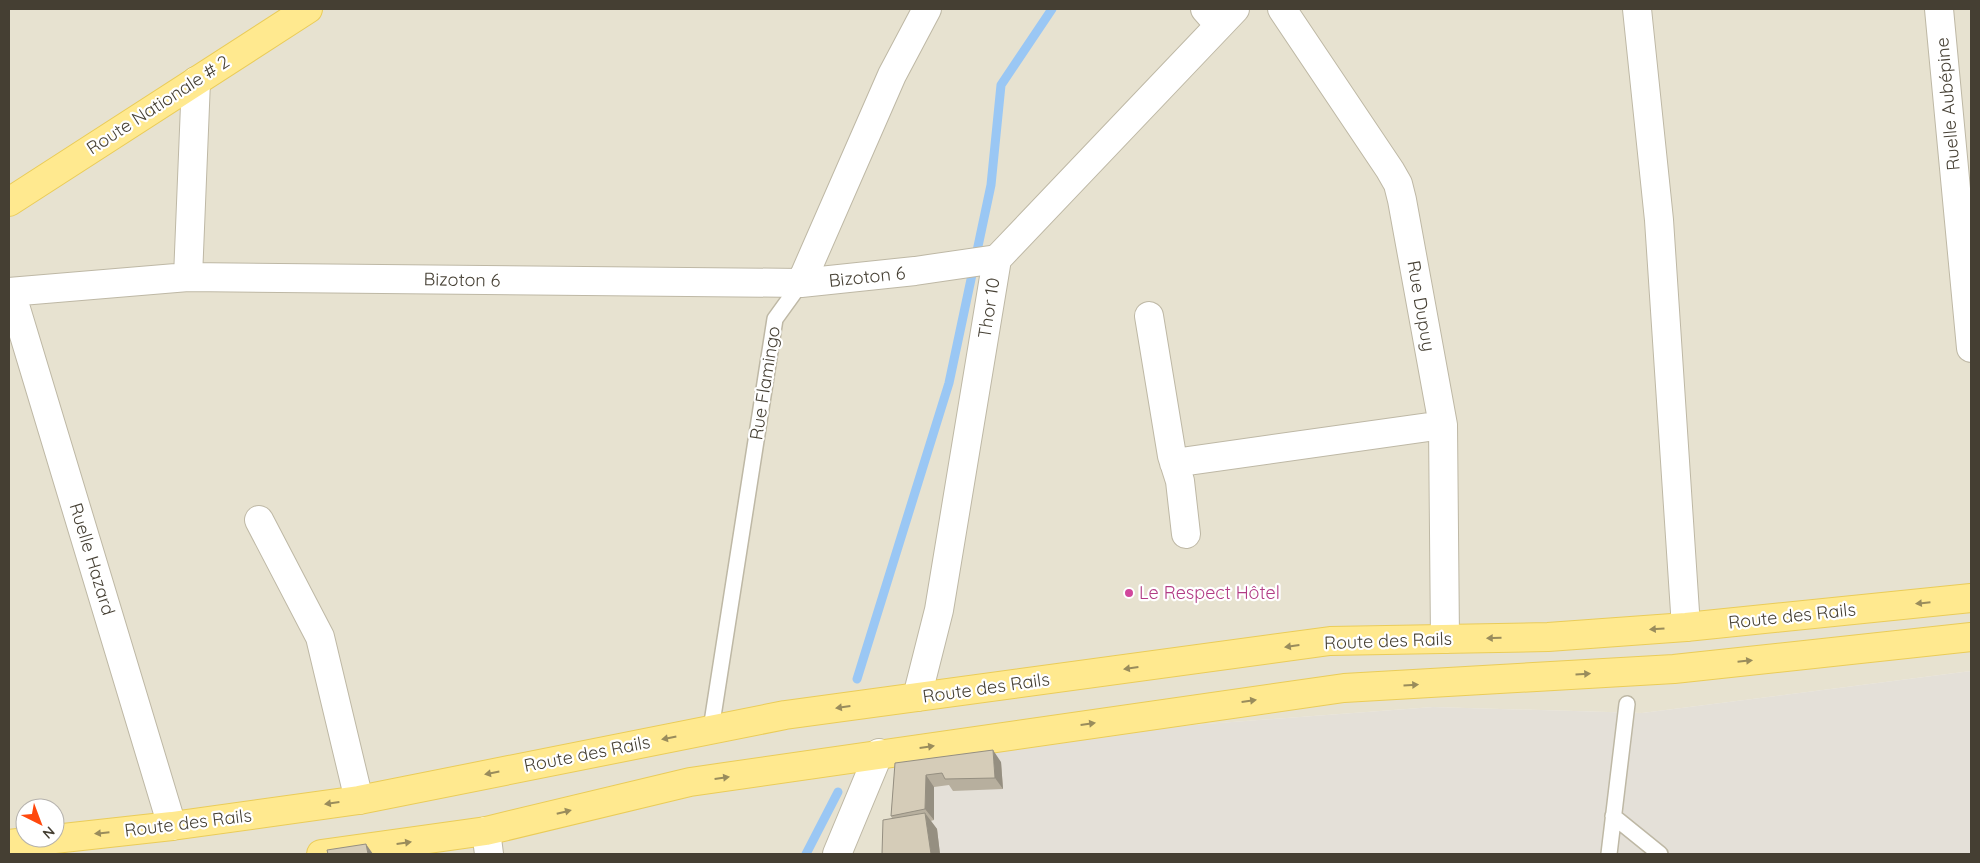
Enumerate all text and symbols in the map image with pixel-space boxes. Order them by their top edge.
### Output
street label: Ruelle Aubépine [1930,36,1965,172]
street label: Route Nationale # 2 [82,50,234,159]
street label: Rue Dupuy [1402,259,1441,353]
street label: Bizoton 6 [828,261,907,292]
street label: Bizoton 6 [423,267,501,292]
street label: Thor 10 [972,276,1005,340]
street label: Rue Flamingo [744,324,785,441]
street label: Ruelle Hazard [64,500,120,618]
place label: Le Respect Hôtel [1139,581,1280,604]
marker: Le Respect Hôtel [1123,587,1135,599]
street label: Route des Rails [1727,597,1857,634]
one-way arrow [1914,599,1930,607]
one-way arrow [1648,626,1664,634]
street label: Route des Rails [1324,627,1452,654]
one-way arrow [1486,635,1502,643]
one-way arrow [1283,642,1299,650]
one-way arrow [1737,657,1753,665]
one-way arrow [1122,664,1138,672]
street label: Route des Rails [921,667,1051,708]
one-way arrow [1575,669,1591,677]
one-way arrow [1403,680,1419,688]
one-way arrow [1242,697,1258,705]
one-way arrow [835,703,851,711]
one-way arrow [1081,720,1097,728]
street label: Route des Rails [522,730,652,777]
one-way arrow [660,734,676,742]
one-way arrow [920,742,936,750]
one-way arrow [485,769,500,777]
one-way arrow [715,773,731,781]
north arrow [15,798,65,848]
one-way arrow [324,800,340,808]
street label: Route des Rails [123,803,253,842]
one-way arrow [556,808,571,816]
text: N [39,823,59,843]
one-way arrow [94,830,110,838]
one-way arrow [397,838,413,846]

